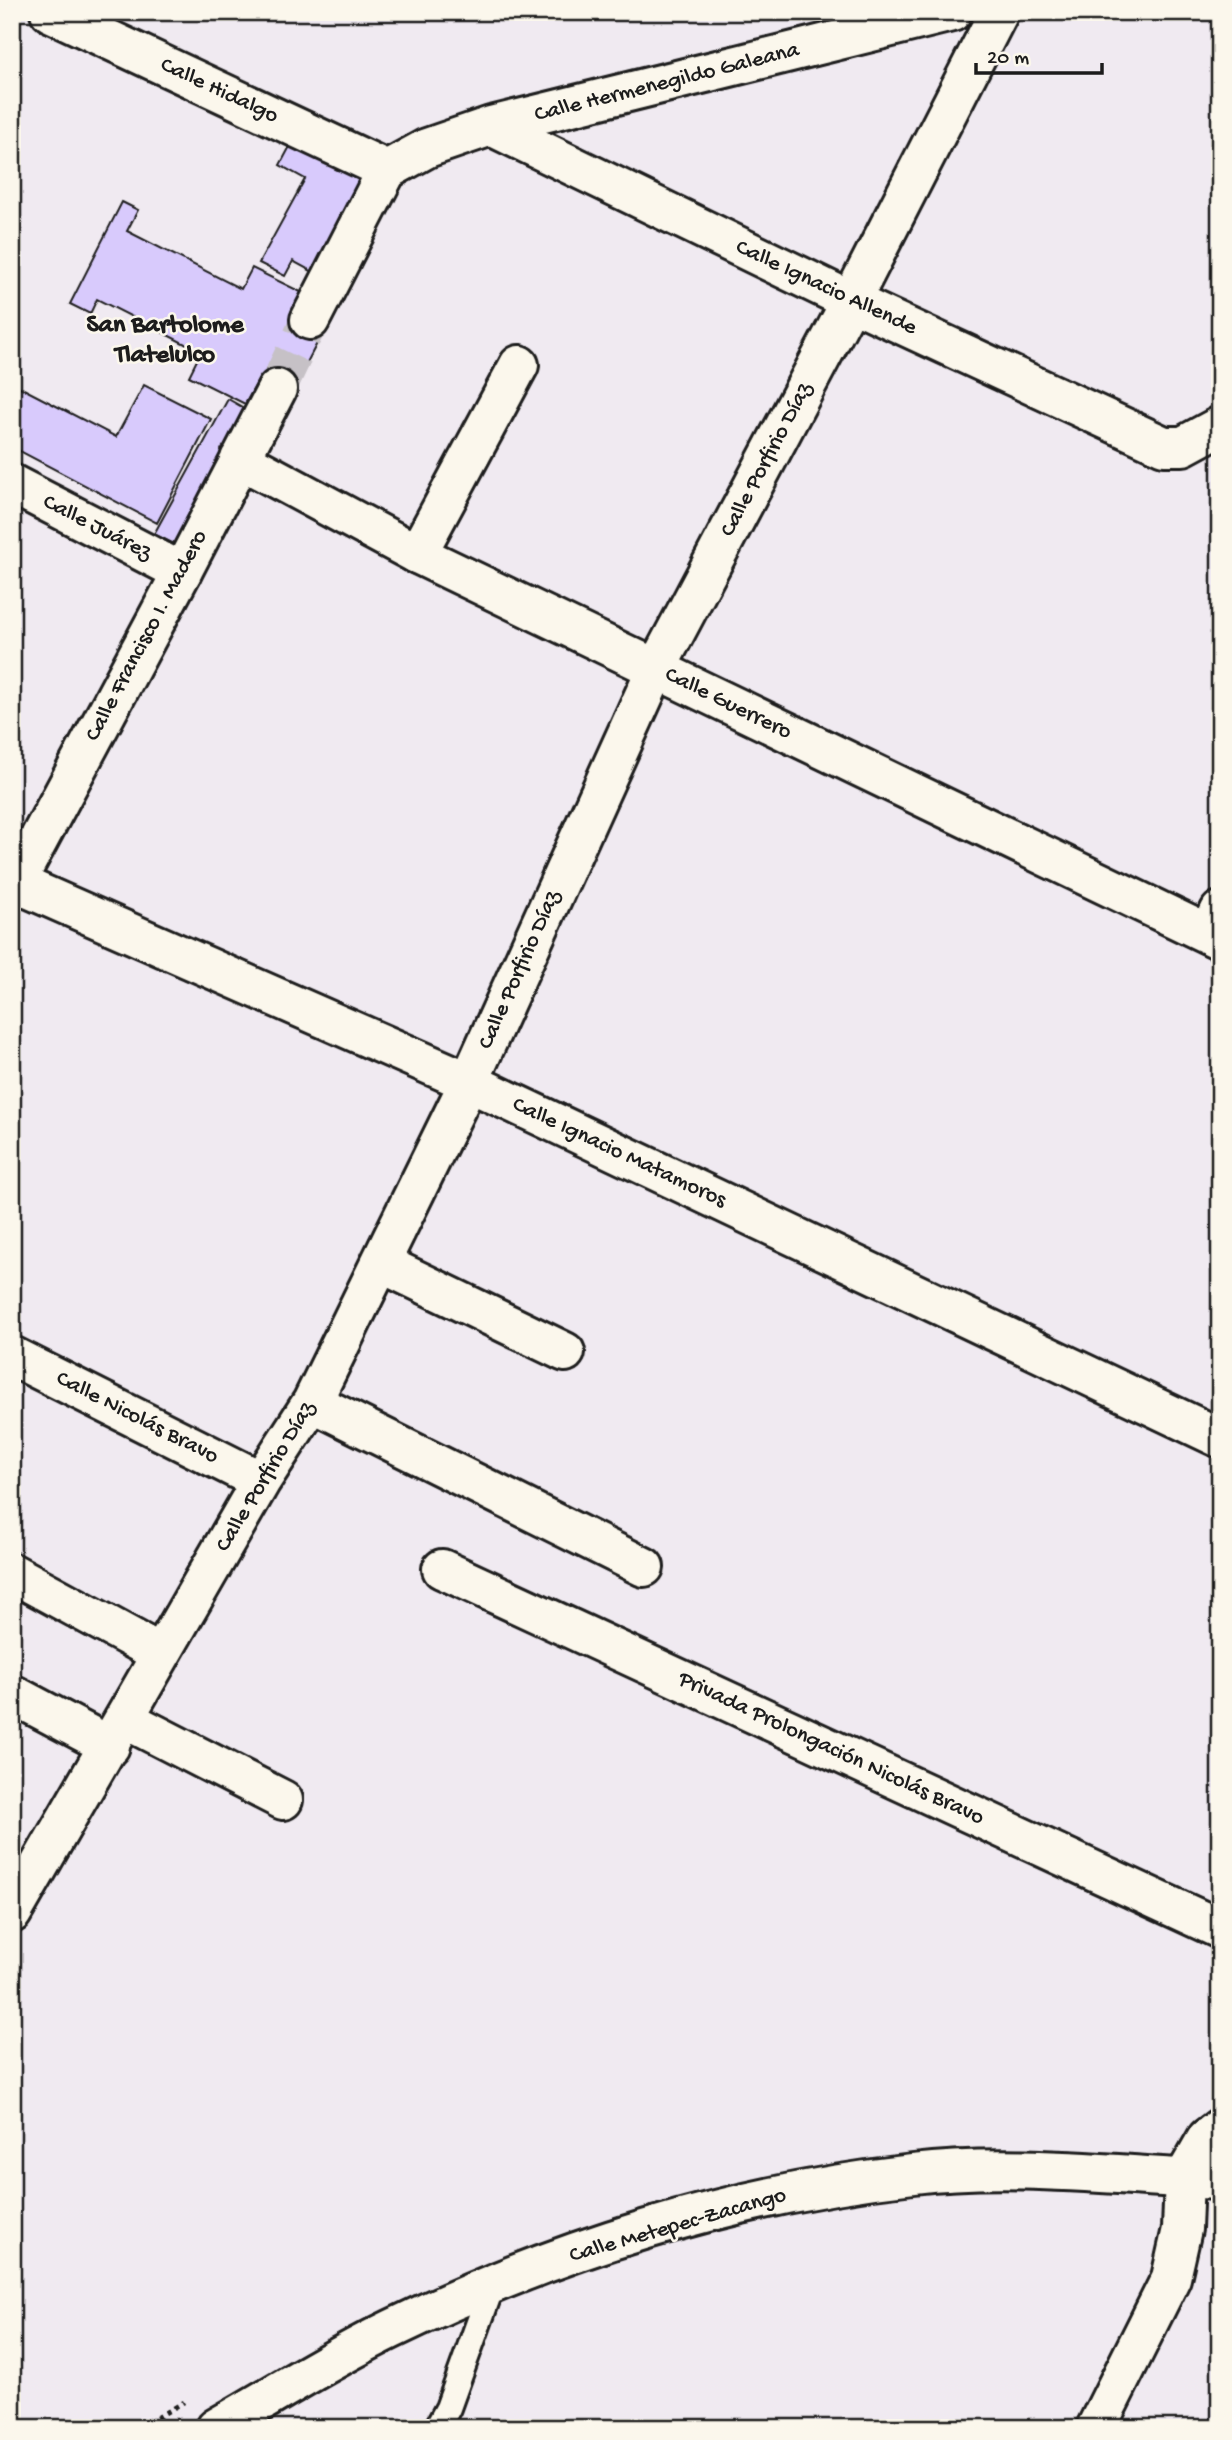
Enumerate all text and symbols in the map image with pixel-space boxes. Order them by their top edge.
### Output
scale bar [976,32,1102,76]
street label: Calle Hermenegildo Galeana [532,37,803,129]
text: 20 m [987,47,1029,72]
street label: Calle Hidalgo [156,52,282,130]
street label: Calle Ignacio Allende [731,234,922,342]
district label: San Bartolome Tlatelulco [86,311,245,372]
street label: Calle Porfirio Díaz [715,377,819,542]
street label: Calle Juárez [38,489,157,567]
street label: Calle Francisco I. Madero [80,526,214,746]
street label: Calle Guerrero [660,662,796,746]
street label: Calle Porfirio Díaz [473,886,567,1054]
street label: Calle Ignacio Matamoros [508,1092,731,1215]
street label: Calle Nicolás Bravo [51,1365,223,1471]
street label: Calle Porfirio Díaz [210,1396,322,1557]
street label: Privada Prolongación Nicolás Bravo [673,1666,988,1832]
street label: Calle Metepec-Zacango [567,2182,790,2270]

